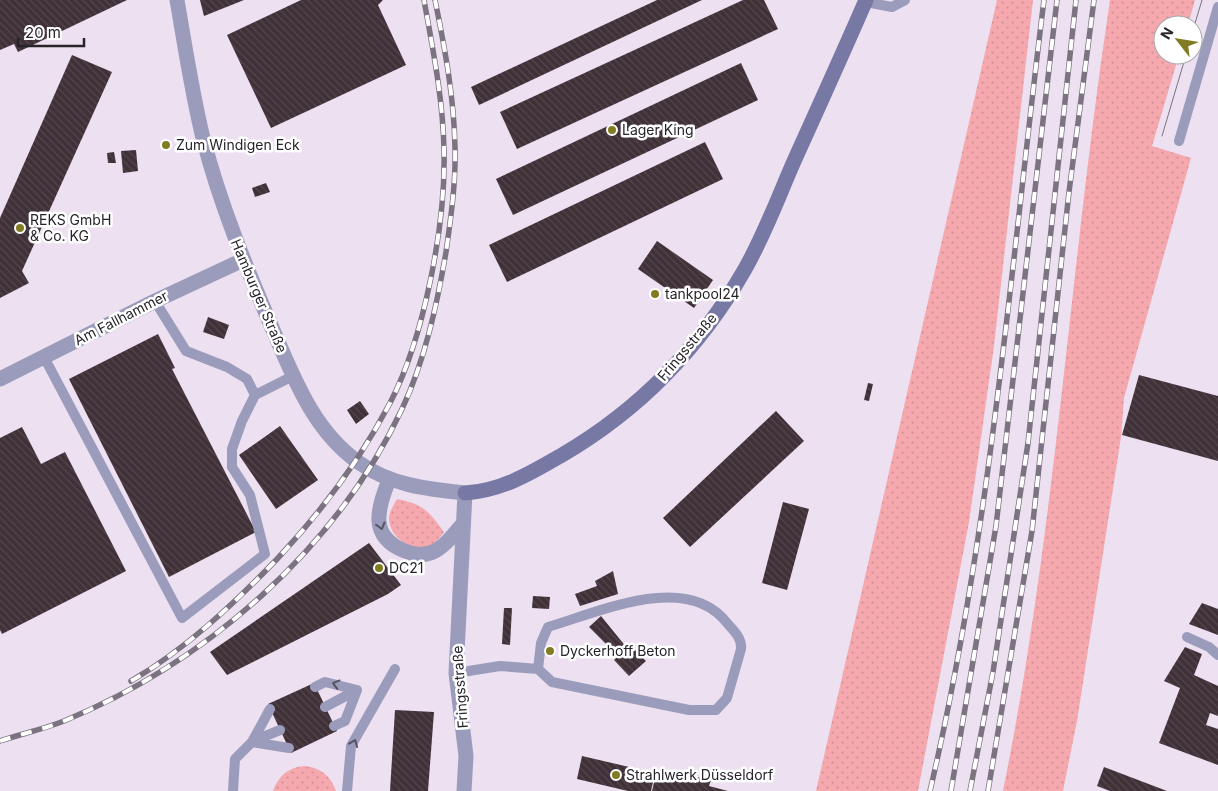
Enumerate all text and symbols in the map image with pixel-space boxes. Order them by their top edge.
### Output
scale bar [18,15,84,47]
north arrow [1153,15,1203,65]
text: 20 m [25,23,61,42]
text: N [1156,24,1176,42]
place label: Lager King [622,121,694,138]
marker: Lager King [606,124,618,136]
place label: Zum Windigen Eck [176,136,300,153]
marker: Zum Windigen Eck [160,139,172,151]
place label: REKS GmbH & Co. KG [30,211,111,244]
marker: REKS GmbH & Co. KG [14,222,26,234]
street label: Hamburger Straße [228,236,291,355]
place label: tankpool24 [665,285,740,302]
street label: Am Fallhammer [71,287,170,348]
marker: tankpool24 [649,288,661,300]
street label: Fringsstraße [653,309,720,384]
one-way arrow [375,521,385,530]
place label: DC21 [389,559,424,576]
marker: DC21 [373,562,385,574]
place label: Dyckerhoff Beton [560,642,676,659]
street label: Fringsstraße [448,645,471,729]
marker: Dyckerhoff Beton [544,645,556,657]
one-way arrow [332,680,340,690]
one-way arrow [348,739,358,748]
place label: Strahlwerk Düsseldorf [626,766,773,783]
marker: Strahlwerk Düsseldorf [610,769,622,781]

